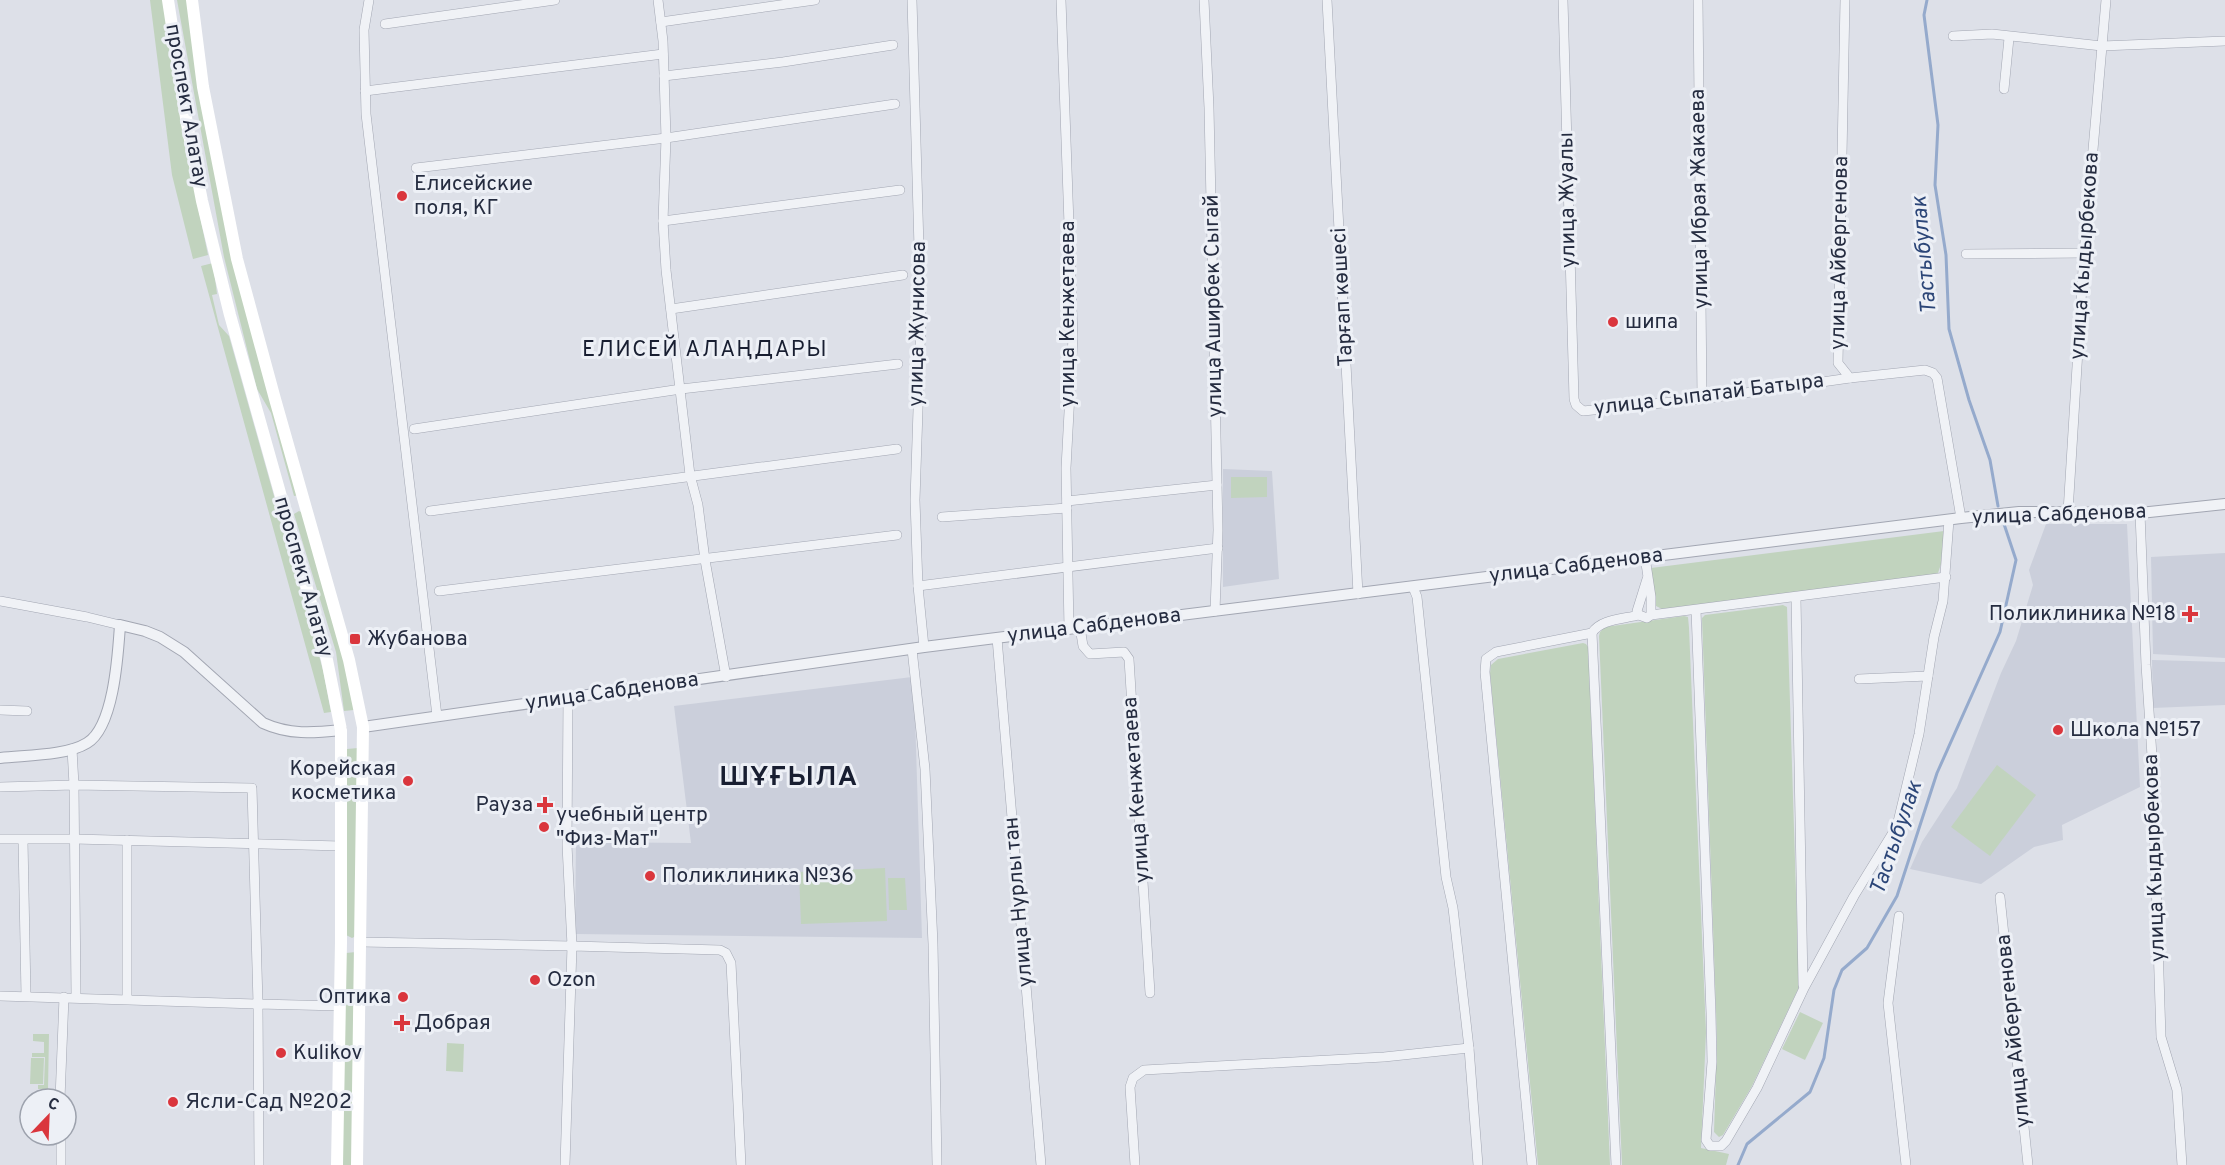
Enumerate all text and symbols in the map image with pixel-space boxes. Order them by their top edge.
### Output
street label: проспект Алатау [158,22,214,190]
street label: улица Ибрая Жакаева [1685,89,1715,309]
street label: улица Жуалы [1553,132,1583,268]
street label: улица Кыдырбекова [2064,151,2106,361]
street label: улица Айбергенова [1825,156,1855,350]
place label: Елисейские поля, КГ [414,171,533,222]
marker: Елисейские поля, КГ [395,189,409,203]
street label: улица Аширбек Сыгай [1199,194,1229,418]
water label: Тастыбулак [1906,194,1944,315]
street label: улица Кенжетаева [1055,221,1082,407]
street label: Тарғап көшесі [1326,227,1360,367]
street label: улица Жунисова [903,241,933,407]
place label: шипа [1625,309,1678,336]
marker: шипа [1606,315,1620,329]
district label: ЕЛИСЕЙ АЛАҢДАРЫ [582,334,828,364]
street label: улица Сыпатай Батыра [1592,367,1826,423]
street label: проспект Алатау [267,493,339,661]
street label: улица Сабденова [1971,498,2147,532]
street label: улица Сабденова [1488,542,1664,590]
place label: Поликлиника №18 [1989,601,2176,628]
street label: улица Сабденова [1006,602,1182,650]
marker: Поликлиника №18 [2181,605,2199,623]
place label: Жубанова [367,626,468,653]
marker: Жубанова [348,632,362,646]
street label: улица Сабденова [524,666,700,718]
street label: улица Кенжетаева [1117,696,1157,884]
place label: Школа №157 [2070,717,2201,744]
marker: Школа №157 [2051,723,2065,737]
street label: улица Кыдырбекова [2138,754,2172,962]
place label: Корейская косметика [290,756,396,807]
district label: ШҰҒЫЛА [719,761,859,795]
marker: Корейская косметика [401,774,415,788]
water label: Тастыбулак [1865,777,1929,899]
place label: Рауза [476,792,533,819]
marker: Рауза [538,798,552,812]
place label: учебный центр "Физ-Мат" [556,802,708,853]
street label: улица Нурлы тан [998,816,1040,988]
marker: учебный центр "Физ-Мат" [537,820,551,834]
place label: Поликлиника №36 [662,863,854,890]
marker: Поликлиника №36 [643,869,657,883]
street label: улица Айбергенова [1990,933,2038,1129]
place label: Ozon [547,967,596,994]
marker: Ozon [528,973,542,987]
place label: Оптика [318,984,391,1011]
marker: Оптика [396,990,410,1004]
place label: Добрая [414,1010,491,1037]
marker: Добрая [395,1016,409,1030]
place label: Kulikov [293,1040,363,1067]
marker: Kulikov [274,1046,288,1060]
north arrow [18,1087,78,1147]
place label: Ясли-Сад №202 [185,1089,352,1116]
text: С [44,1094,62,1116]
marker: Ясли-Сад №202 [166,1095,180,1109]

